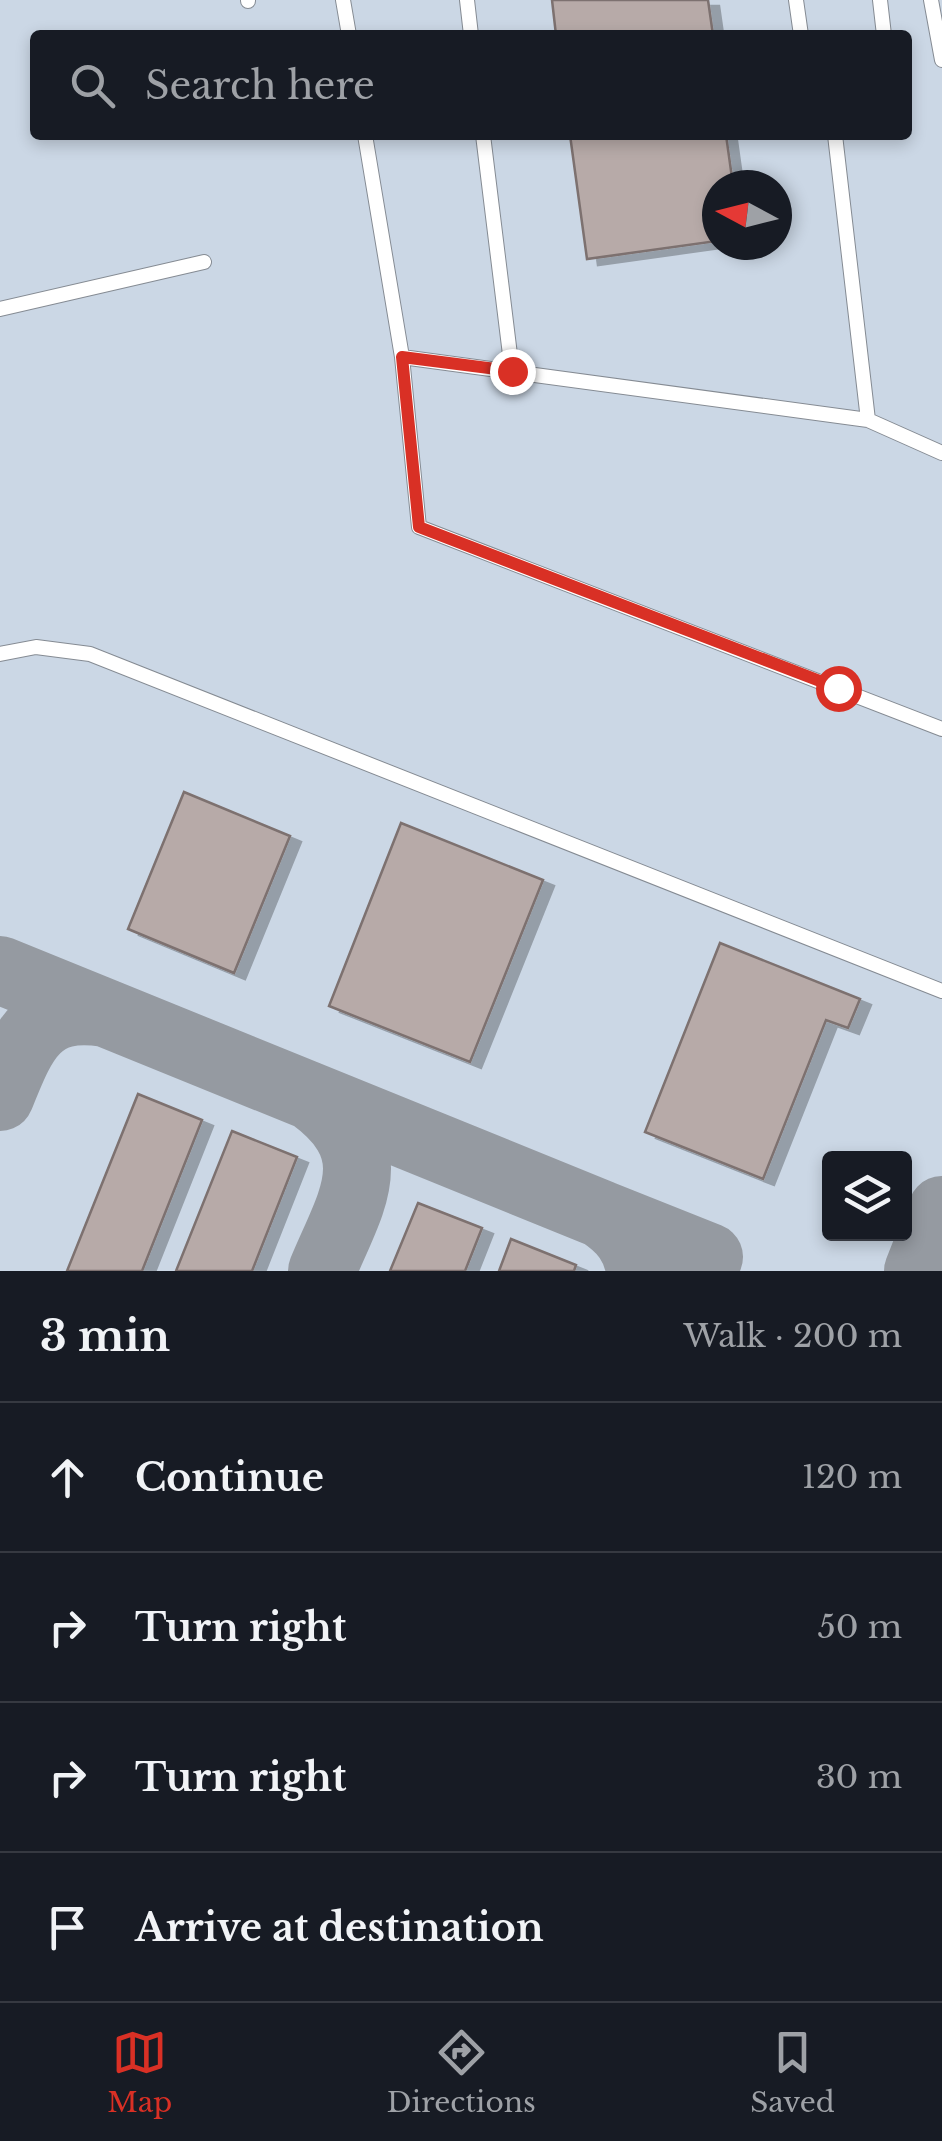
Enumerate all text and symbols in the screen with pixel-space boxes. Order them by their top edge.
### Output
search box [30,30,912,140]
icon: search [65,58,120,113]
text: Search here [145,62,375,109]
north arrow [702,170,792,260]
route end [490,349,536,395]
route start [816,666,862,712]
map controls [822,1151,912,1241]
button: layers [822,1151,912,1241]
text: 3 min [40,1310,170,1362]
text: Walk · 200 m [683,1316,902,1356]
icon: ahead [40,1450,95,1505]
text: Continue [135,1454,324,1501]
text: 120 m [802,1457,902,1497]
icon: right [40,1600,95,1655]
text: Turn right [135,1604,346,1651]
text: 50 m [817,1607,902,1647]
icon: right [40,1750,95,1805]
text: Turn right [135,1754,346,1801]
text: 30 m [816,1757,902,1797]
icon: arrive [40,1900,95,1955]
text: Arrive at destination [135,1904,544,1951]
tab: Map [107,2025,172,2120]
tab: Directions [387,2025,536,2120]
tab: Saved [750,2025,835,2120]

